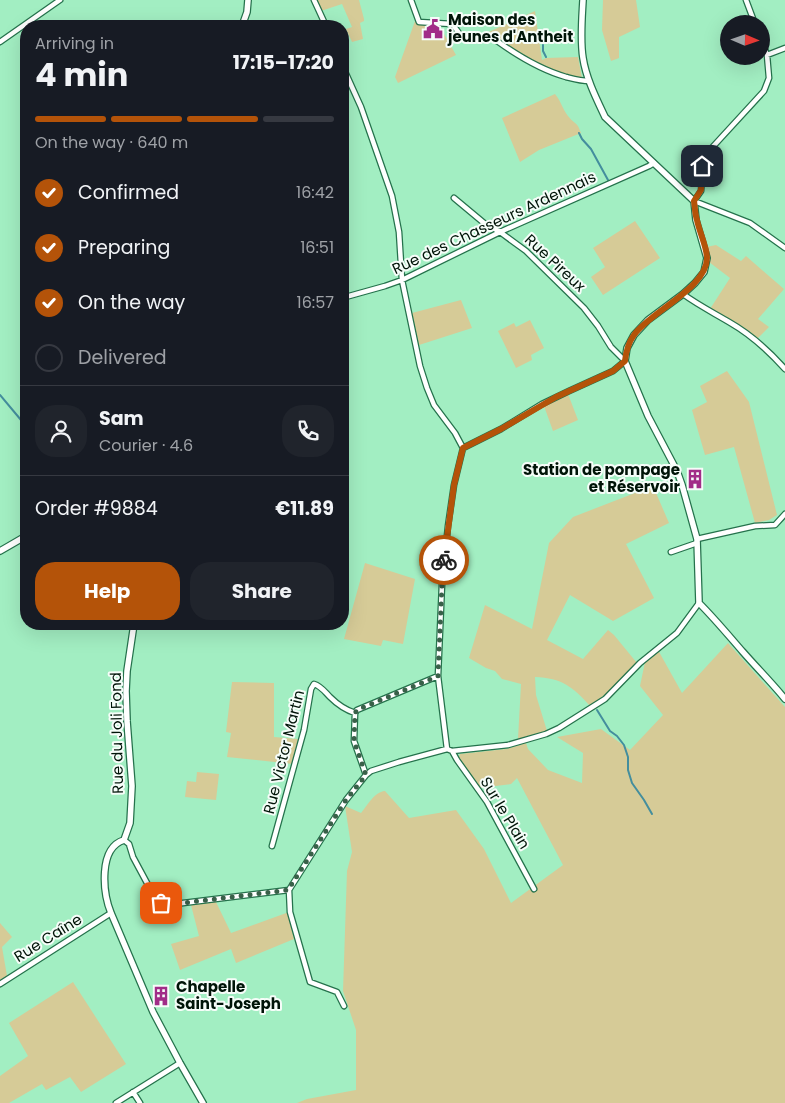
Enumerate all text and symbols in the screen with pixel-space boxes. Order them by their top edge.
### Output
place label: Maison des jeunes d'Antheit [447,9,573,47]
north arrow [720,15,770,65]
map controls [720,15,770,65]
public building icon: Maison des jeunes d'Antheit [422,18,444,40]
text: Arriving in [35,32,114,55]
text: 17:15–17:20 [233,49,334,76]
text: 4 min [35,52,128,97]
text: On the way · 640 m [35,131,188,154]
pin [681,145,723,187]
icon: home [688,152,716,180]
street label: Rue des Chasseurs Ardennais [388,166,599,279]
icon: check [35,179,63,207]
text: Confirmed [78,179,179,206]
text: 16:42 [296,181,334,204]
street label: Rue Pireux [520,229,590,296]
icon: check [35,234,63,262]
text: Preparing [78,234,170,261]
text: 16:51 [300,236,334,259]
icon: check [35,289,63,317]
text: On the way [78,289,185,316]
text: 16:57 [297,291,334,314]
text: Delivered [78,344,167,371]
button: person [35,405,87,457]
text: Sam [99,405,144,432]
button: phone [282,405,334,457]
text: Courier · 4.6 [99,434,193,457]
place label: Station de pompage et Réservoir [523,459,681,497]
building icon: Station de pompage et Réservoir [684,468,706,490]
text: Order #9884 [35,495,158,522]
text: €11.89 [275,495,334,522]
courier [419,535,469,585]
icon: bike [430,546,458,574]
button: Help [35,562,180,620]
button: Share [190,562,334,620]
street label: Rue du Joli Fond [105,672,128,794]
street label: Rue Victor Martin [258,688,309,816]
street label: Sur le Plain [476,773,535,853]
pin [140,882,182,924]
icon: bag [147,889,175,917]
street label: Rue Caîne [10,908,86,967]
place label: Chapelle Saint-Joseph [176,976,281,1014]
building icon: Chapelle Saint-Joseph [150,985,172,1007]

